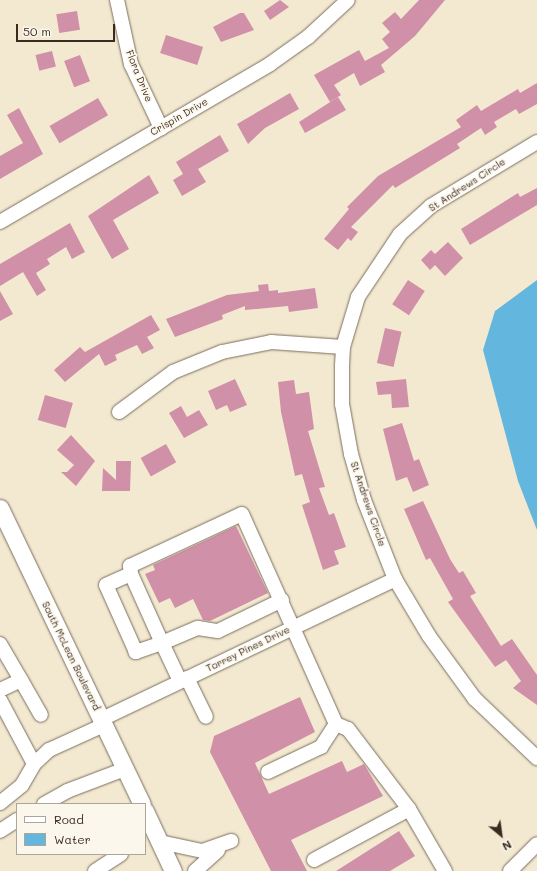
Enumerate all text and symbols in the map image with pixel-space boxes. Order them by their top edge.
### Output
scale bar [18,16,117,42]
text: 50 m [23,23,51,39]
street label: Flora Drive [123,48,155,104]
street label: Crispin Drive [148,96,210,138]
street label: St Andrews Circle [426,156,508,214]
street label: St Andrews Circle [348,460,388,548]
street label: South McLean Boulevard [39,600,103,712]
street label: Torrey Pines Drive [204,624,292,674]
legend [16,803,146,855]
text: Road [54,811,84,827]
north arrow [481,815,521,855]
text: Water [54,831,91,847]
text: N [500,837,514,855]

